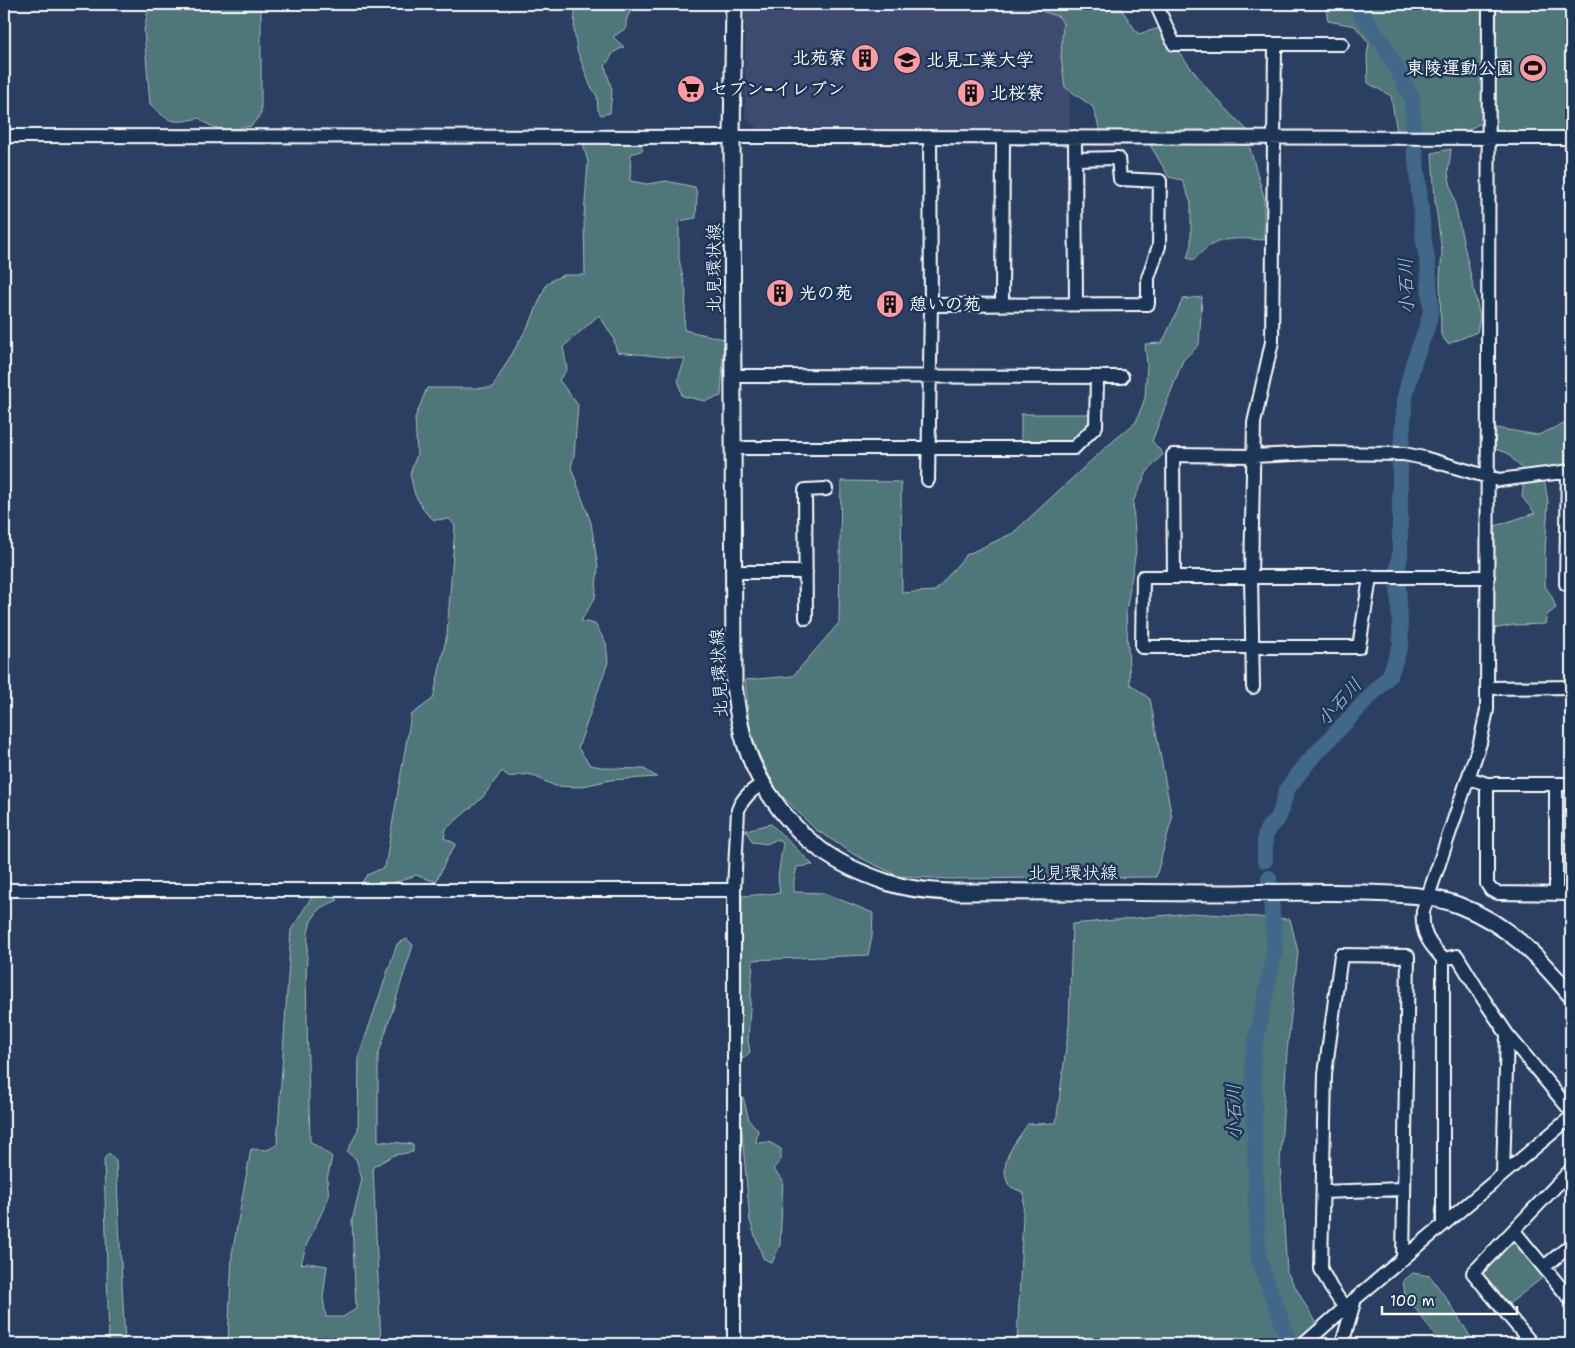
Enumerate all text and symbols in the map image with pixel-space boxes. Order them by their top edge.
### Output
building icon: 北苑寮 [850,43,880,73]
school or university icon: 北見工業大学 [892,45,922,75]
place label: 北苑寮 [792,46,846,70]
place label: 北見工業大学 [926,48,1034,72]
sports icon: 東陵運動公園 [1518,53,1548,83]
place label: 東陵運動公園 [1406,56,1514,80]
supermarket icon: セブン-イレブン [676,74,706,104]
place label: セブン-イレブン [710,77,845,101]
building icon: 北桜寮 [956,78,986,108]
place label: 北桜寮 [990,81,1044,105]
street label: 北見環状線 [702,223,726,313]
water label: 小石川 [1393,257,1419,315]
building icon: 光の苑 [765,278,795,308]
place label: 光の苑 [799,281,853,305]
building icon: 憩いの苑 [875,289,905,319]
place label: 憩いの苑 [909,292,981,316]
street label: 北見環状線 [705,627,733,719]
water label: 小石川 [1311,672,1367,732]
street label: 北見環状線 [1028,861,1118,885]
water label: 小石川 [1221,1083,1247,1141]
scale bar [1382,1283,1518,1315]
text: 100 m [1390,1291,1435,1311]

